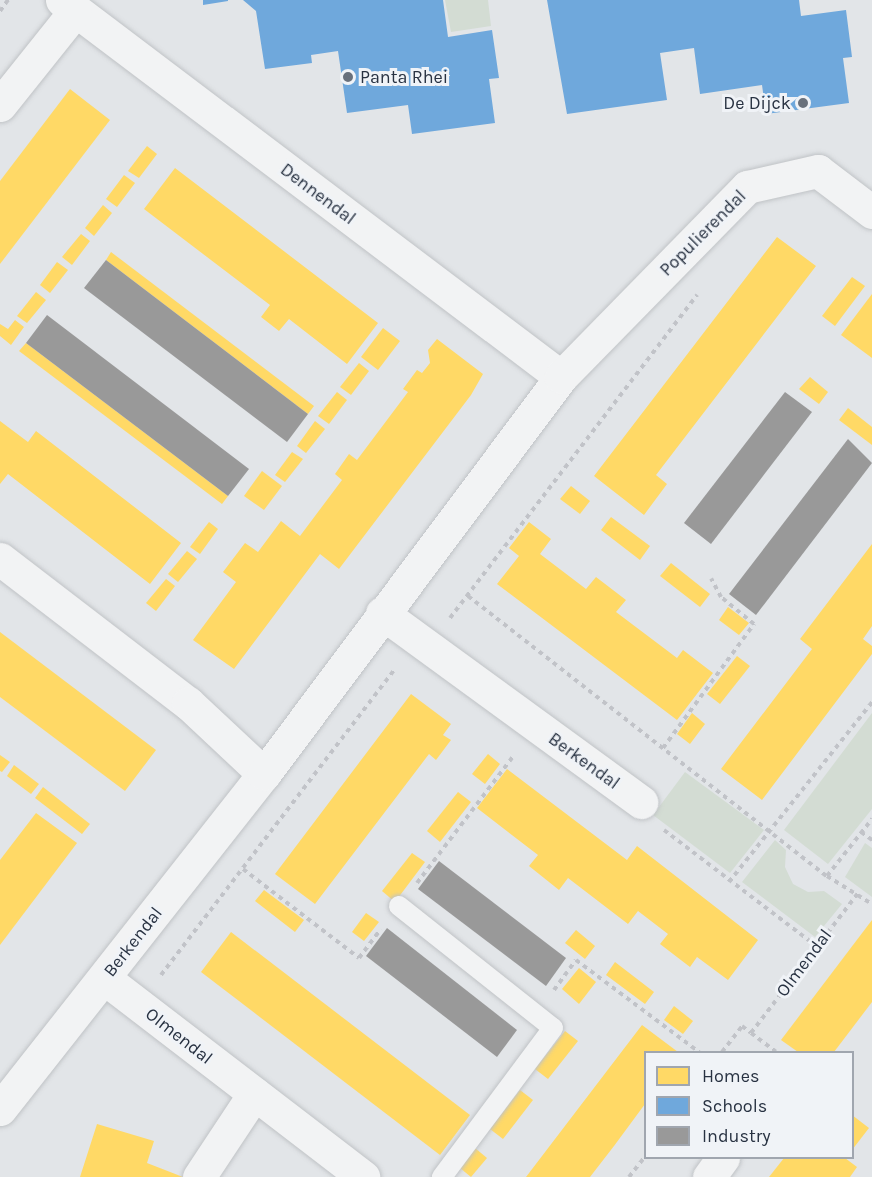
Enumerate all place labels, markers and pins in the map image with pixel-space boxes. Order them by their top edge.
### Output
place label: Panta Rhei [360,66,448,88]
marker: Panta Rhei [341,70,355,84]
place label: De Dijck [723,92,791,114]
marker: De Dijck [796,96,810,110]

